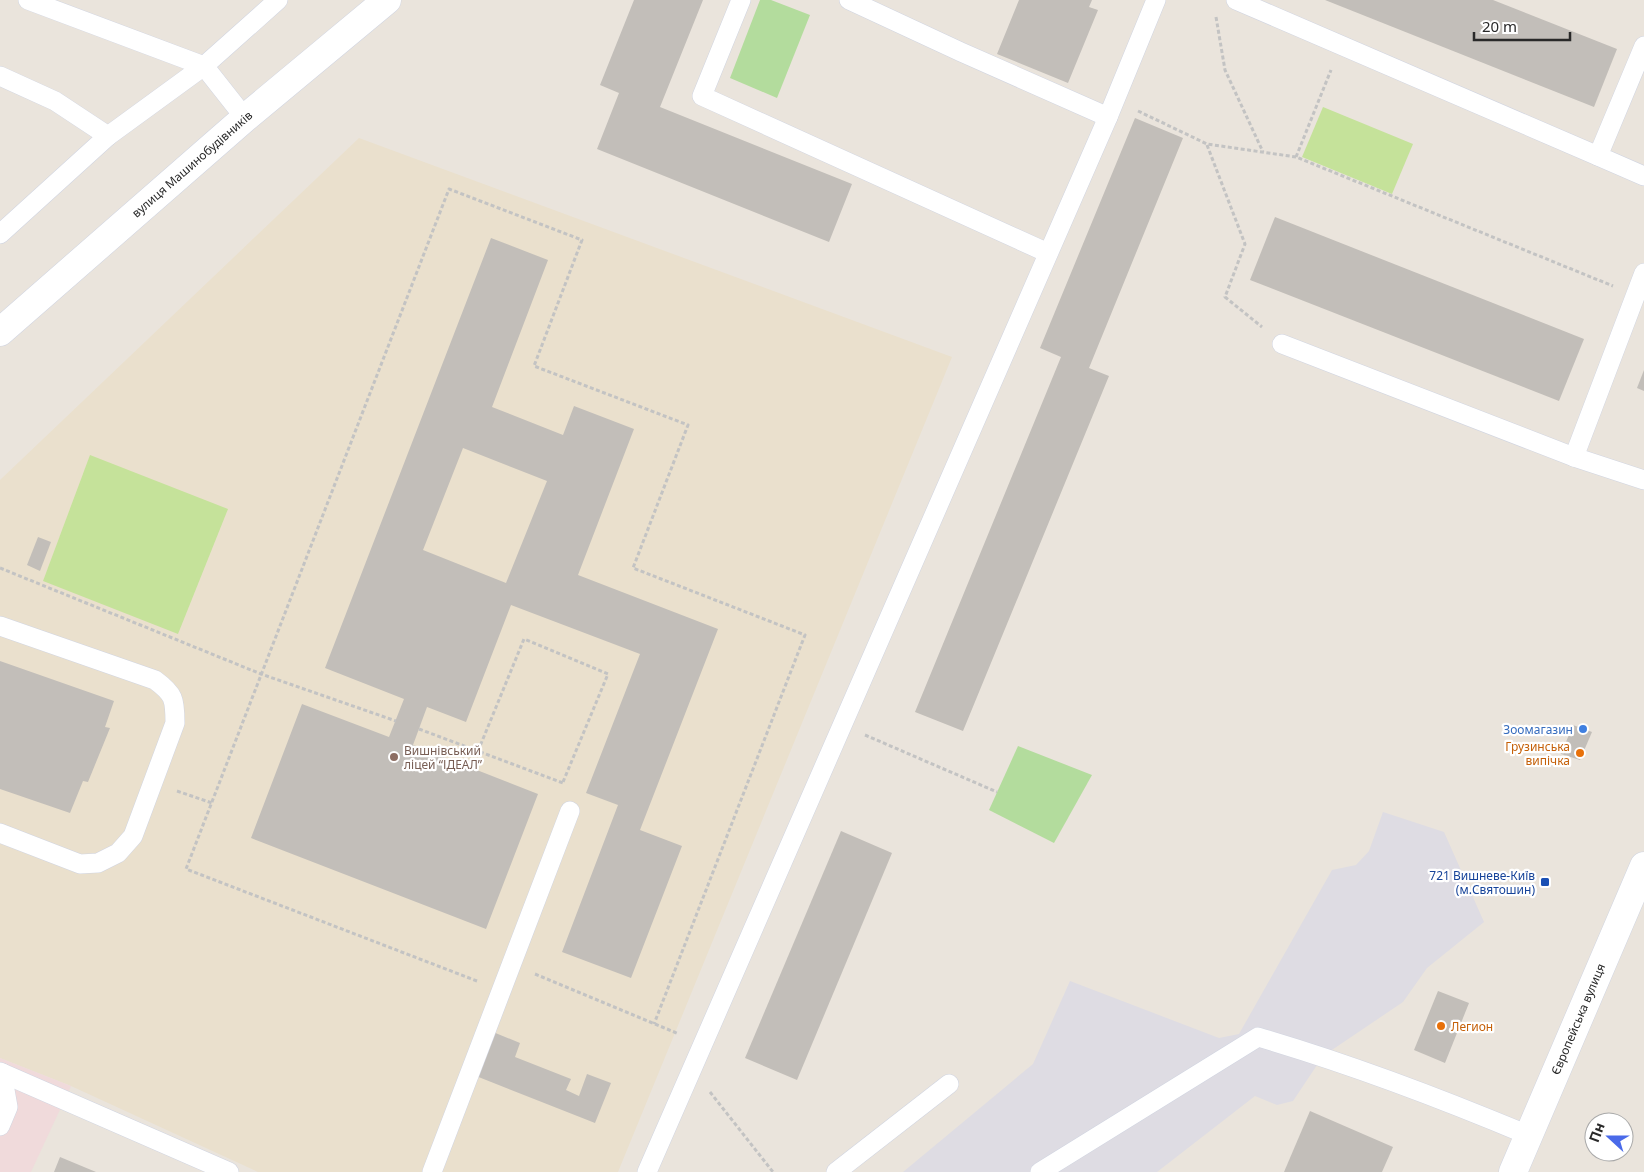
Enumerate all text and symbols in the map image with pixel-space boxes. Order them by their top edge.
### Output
scale bar [1474,10,1570,42]
text: 20 m [1482,16,1517,36]
street label: вулиця Машинобудівників [128,107,256,221]
place label: Зоомагазин [1503,721,1573,738]
marker: Зоомагазин [1577,723,1589,735]
place label: Грузинська випічка [1505,738,1570,769]
place label: Вишнівський ліцей “ІДЕАЛ” [404,742,483,773]
marker: Грузинська випічка [1574,747,1586,759]
marker: Вишнівський ліцей “ІДЕАЛ” [388,751,400,763]
place label: 721 Вишневе-Київ (м.Святошин) [1429,867,1535,898]
marker: 721 Вишневе-Київ (м.Святошин) [1539,876,1551,888]
street label: Європейська вулиця [1547,961,1609,1077]
place label: Легион [1451,1018,1493,1035]
marker: Легион [1435,1020,1447,1032]
north arrow [1584,1112,1634,1162]
text: Пн [1584,1119,1609,1145]

